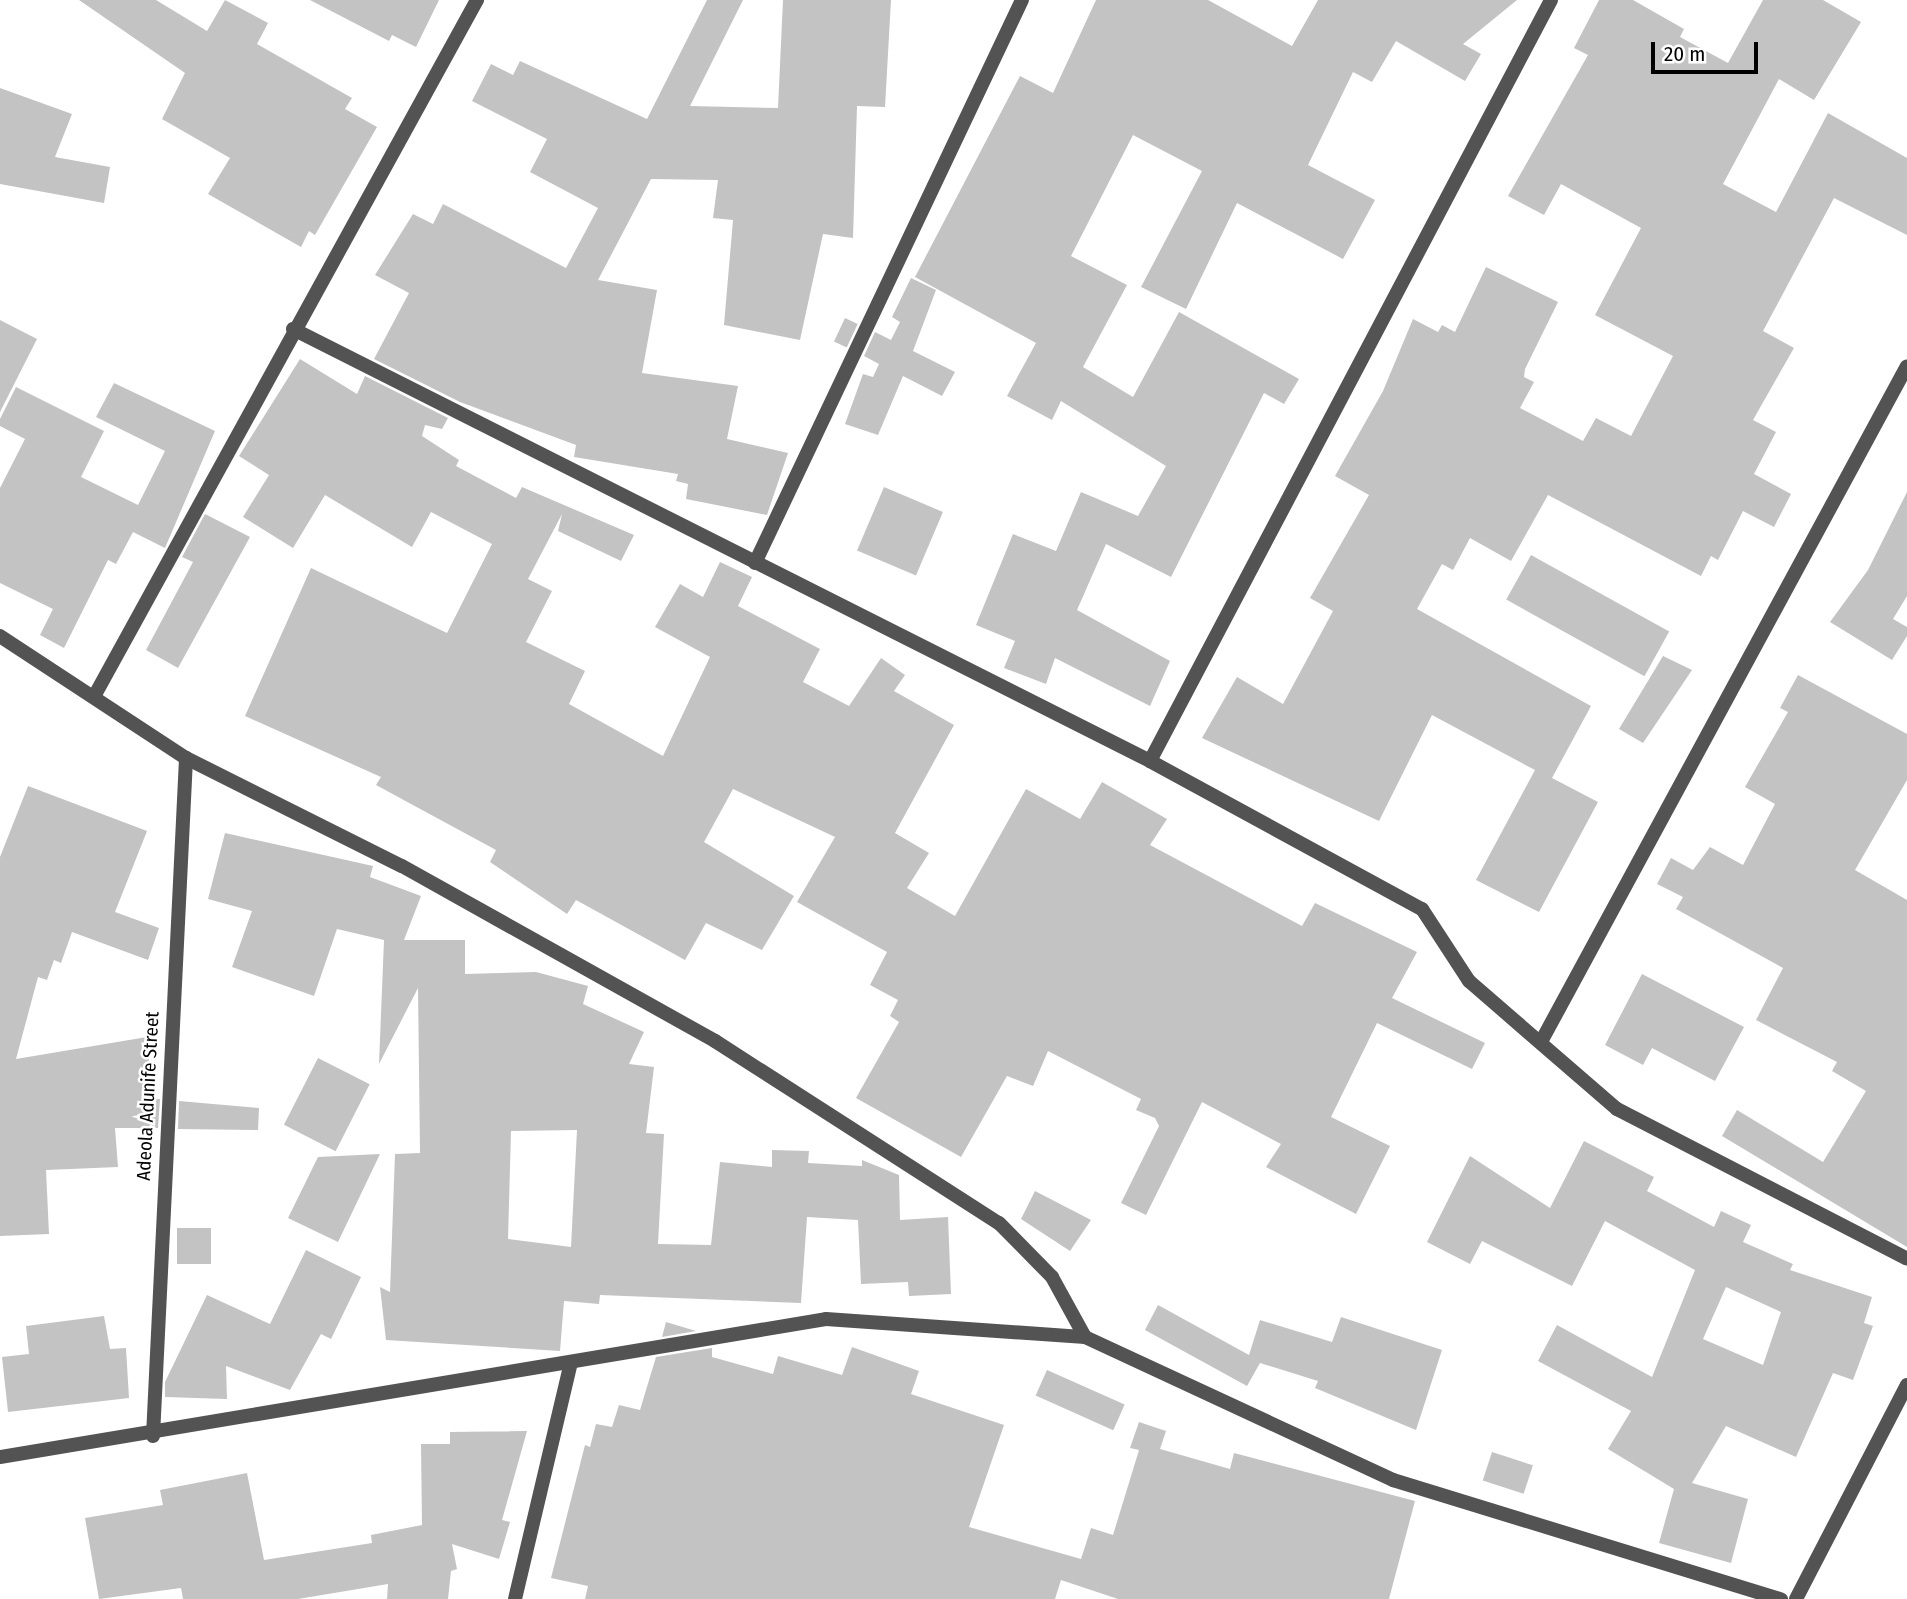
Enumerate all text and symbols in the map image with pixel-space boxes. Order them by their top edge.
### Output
scale bar [1655,28,1762,72]
text: 20 m [1664,41,1705,67]
street label: Adeola Adunife Street [132,1011,164,1181]

